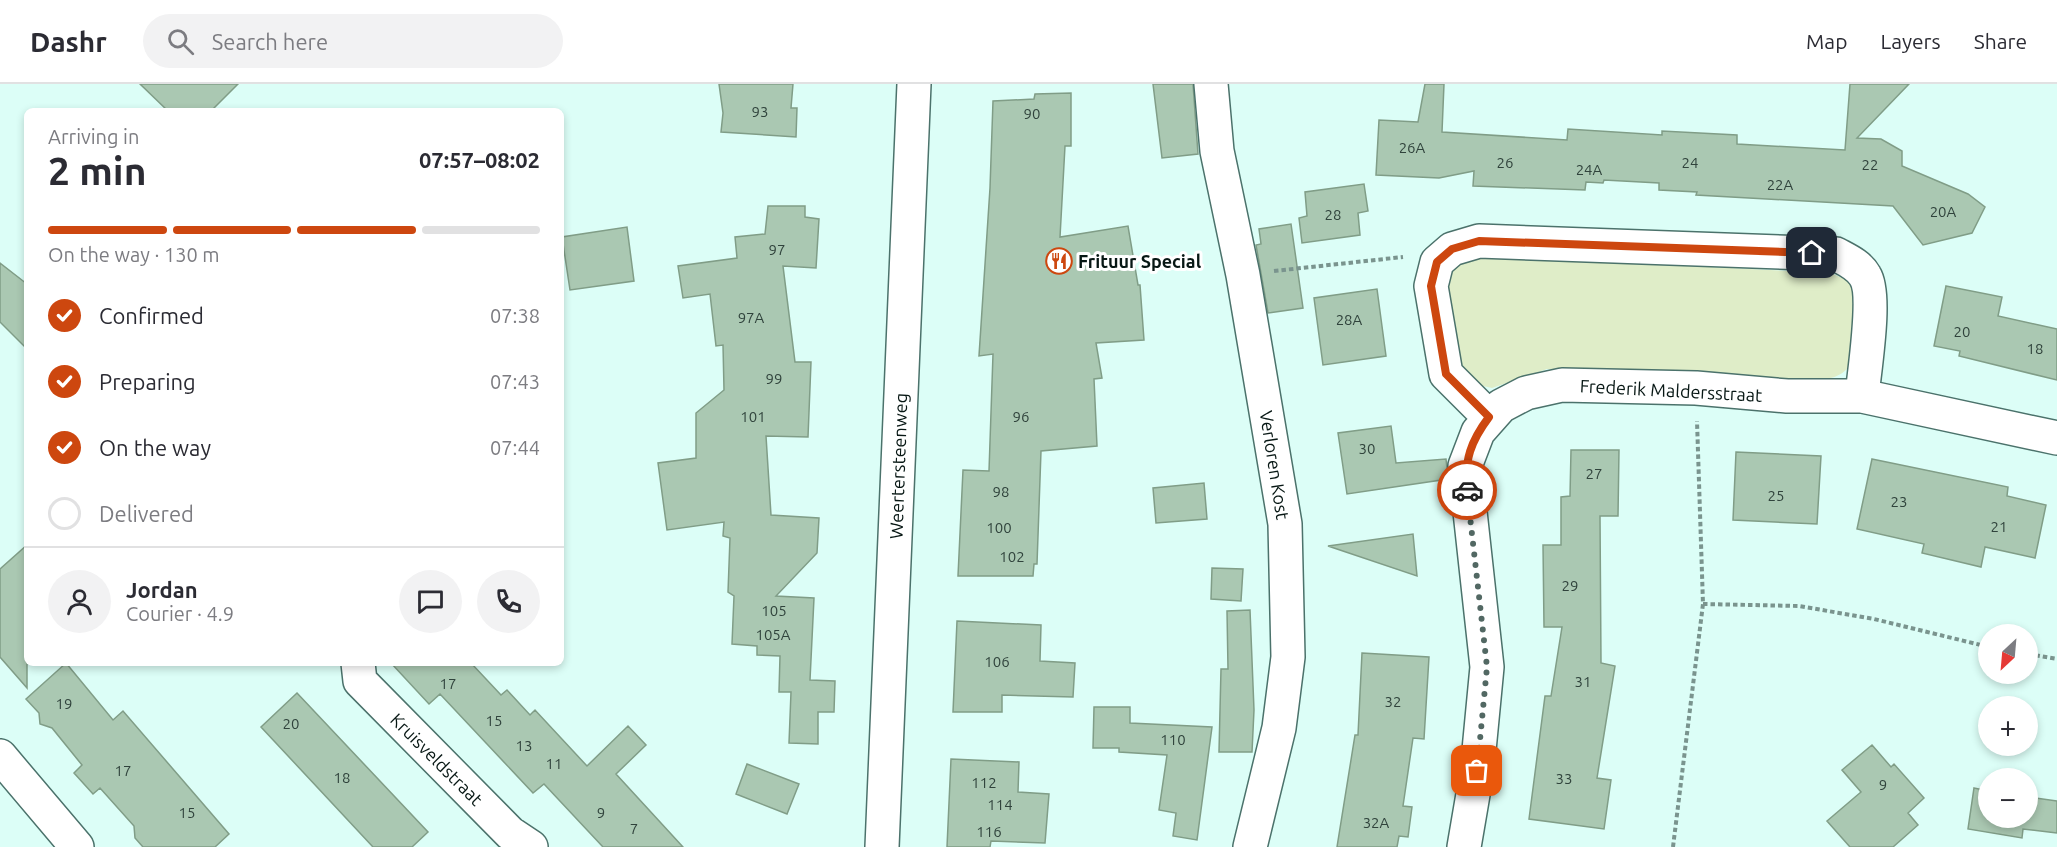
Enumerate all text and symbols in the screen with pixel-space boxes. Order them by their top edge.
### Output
search box [143,14,563,68]
icon: search [164,25,197,58]
text: Dashr [30,26,107,57]
text: Search here [212,29,328,54]
text: Map [1806,29,1847,53]
text: Layers [1880,29,1941,53]
text: Share [1974,29,2027,53]
house number: 93 [752,103,768,120]
house number: 90 [1024,105,1040,122]
text: Arriving in [48,125,139,148]
house number: 26A [1399,139,1426,156]
text: 07:57–08:02 [419,147,540,172]
text: 2 min [48,149,147,192]
house number: 26 [1497,154,1513,171]
house number: 24 [1682,154,1698,171]
house number: 22 [1862,156,1878,173]
house number: 24A [1576,161,1603,178]
house number: 22A [1767,176,1794,193]
house number: 20A [1930,203,1957,220]
house number: 28 [1325,206,1341,223]
pin [1786,227,1837,278]
icon: home [1795,236,1828,269]
house number: 97 [769,241,785,258]
text: On the way · 130 m [48,243,220,266]
restaurant icon: Frituur Special [1044,246,1074,276]
place label: Frituur Special [1078,251,1202,271]
icon: check [48,299,81,332]
text: Confirmed [99,303,204,328]
text: 07:38 [490,304,540,327]
house number: 97A [738,309,765,326]
house number: 28A [1336,311,1363,328]
house number: 20 [1954,323,1970,340]
house number: 18 [2027,340,2043,357]
icon: check [48,365,81,398]
text: Preparing [99,369,196,394]
text: 07:43 [490,370,540,393]
house number: 99 [766,370,782,387]
street label: Frederik Maldersstraat [1579,375,1763,405]
street label: Weertersteenweg [885,393,911,539]
house number: 101 [740,408,766,425]
house number: 96 [1013,408,1029,425]
street label: Verloren Kost [1257,409,1293,521]
icon: check [48,431,81,464]
text: On the way [99,435,211,460]
text: 07:44 [490,436,540,459]
house number: 30 [1359,440,1375,457]
courier [1437,460,1497,520]
house number: 27 [1586,465,1602,482]
icon: car [1451,474,1484,507]
house number: 98 [993,483,1009,500]
house number: 25 [1768,487,1784,504]
house number: 23 [1891,493,1907,510]
text: Delivered [99,501,194,526]
house number: 21 [1991,518,2007,535]
house number: 100 [986,519,1012,536]
house number: 102 [999,548,1025,565]
button: person [48,570,111,633]
button: chat [399,570,462,633]
button: phone [477,570,540,633]
text: Jordan [126,577,198,602]
house number: 29 [1562,577,1578,594]
text: Courier · 4.9 [126,602,234,625]
house number: 105 [761,602,787,619]
north arrow [1978,624,2038,684]
map controls [1978,624,2038,828]
house number: 105A [755,626,791,643]
house number: 106 [984,653,1010,670]
house number: 31 [1575,673,1591,690]
house number: 17 [440,675,456,692]
house number: 32 [1385,693,1401,710]
house number: 19 [56,695,72,712]
button: + [1978,696,2038,756]
street label: Kruisveldstraat [387,709,487,809]
house number: 15 [486,712,502,729]
house number: 20 [283,715,299,732]
house number: 110 [1160,731,1186,748]
house number: 13 [516,737,532,754]
pin [1451,745,1502,796]
icon: bag [1460,754,1493,787]
house number: 11 [546,755,562,772]
house number: 17 [115,762,131,779]
button: − [1978,768,2038,828]
house number: 18 [334,769,350,786]
house number: 33 [1556,770,1572,787]
house number: 112 [971,774,997,791]
house number: 9 [1879,776,1887,793]
house number: 114 [987,796,1013,813]
house number: 15 [179,804,195,821]
house number: 9 [597,804,605,821]
house number: 32A [1363,814,1390,831]
house number: 7 [630,820,638,837]
house number: 116 [976,823,1002,840]

